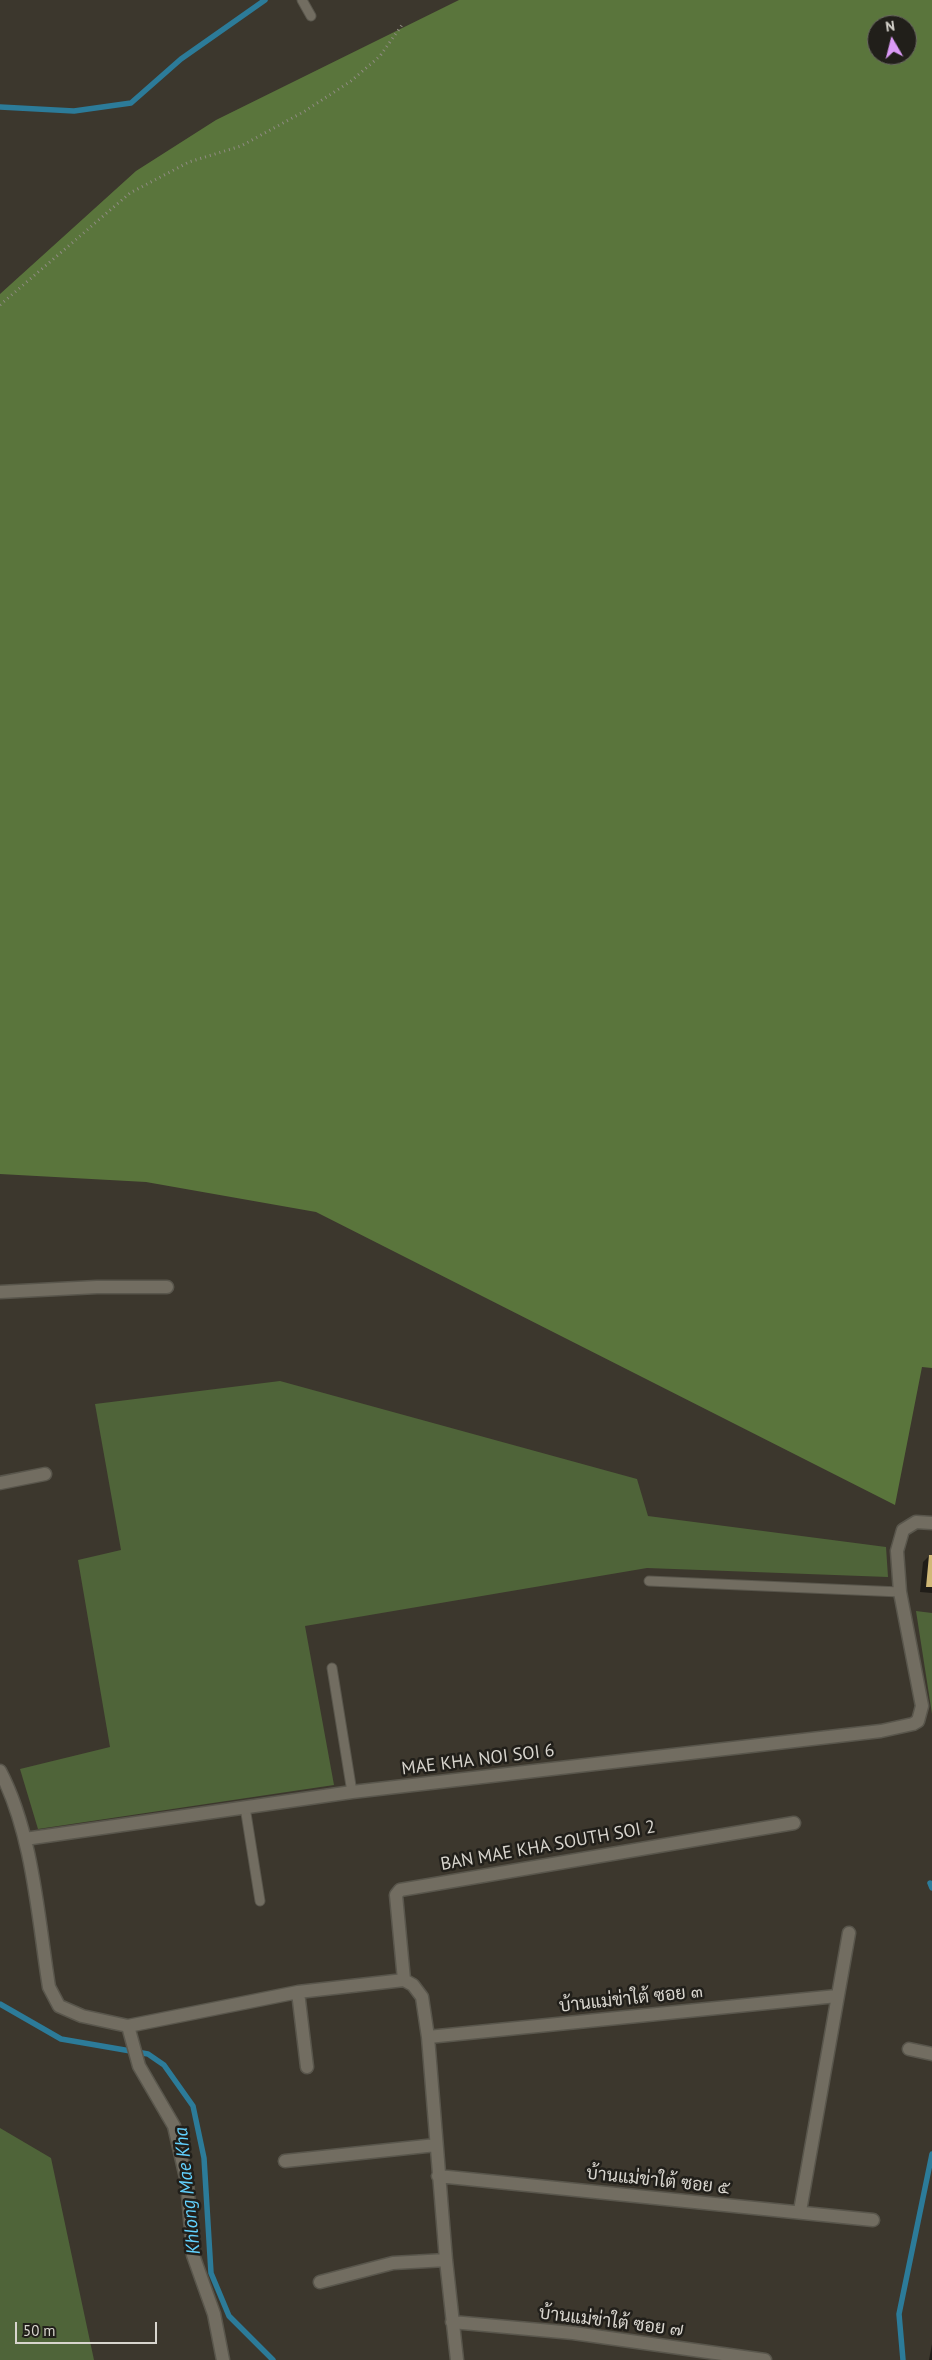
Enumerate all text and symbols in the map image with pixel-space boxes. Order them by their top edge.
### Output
north arrow [867,15,917,65]
text: N [884,17,896,36]
street label: MAE KHA NOI SOI 6 [400,1740,556,1780]
street label: BAN MAE KHA SOUTH SOI 2 [439,1816,657,1876]
street label: บ้านแม่ข่าใต้ ซอย ๓ [558,1981,704,2017]
water label: Khlong Mae Kha [170,2126,206,2256]
street label: บ้านแม่ข่าใต้ ซอย ๕ [585,2163,731,2199]
street label: บ้านแม่ข่าใต้ ซอย ๗ [538,2302,684,2342]
scale bar [18,2312,160,2344]
text: 50 m [23,2321,56,2340]

